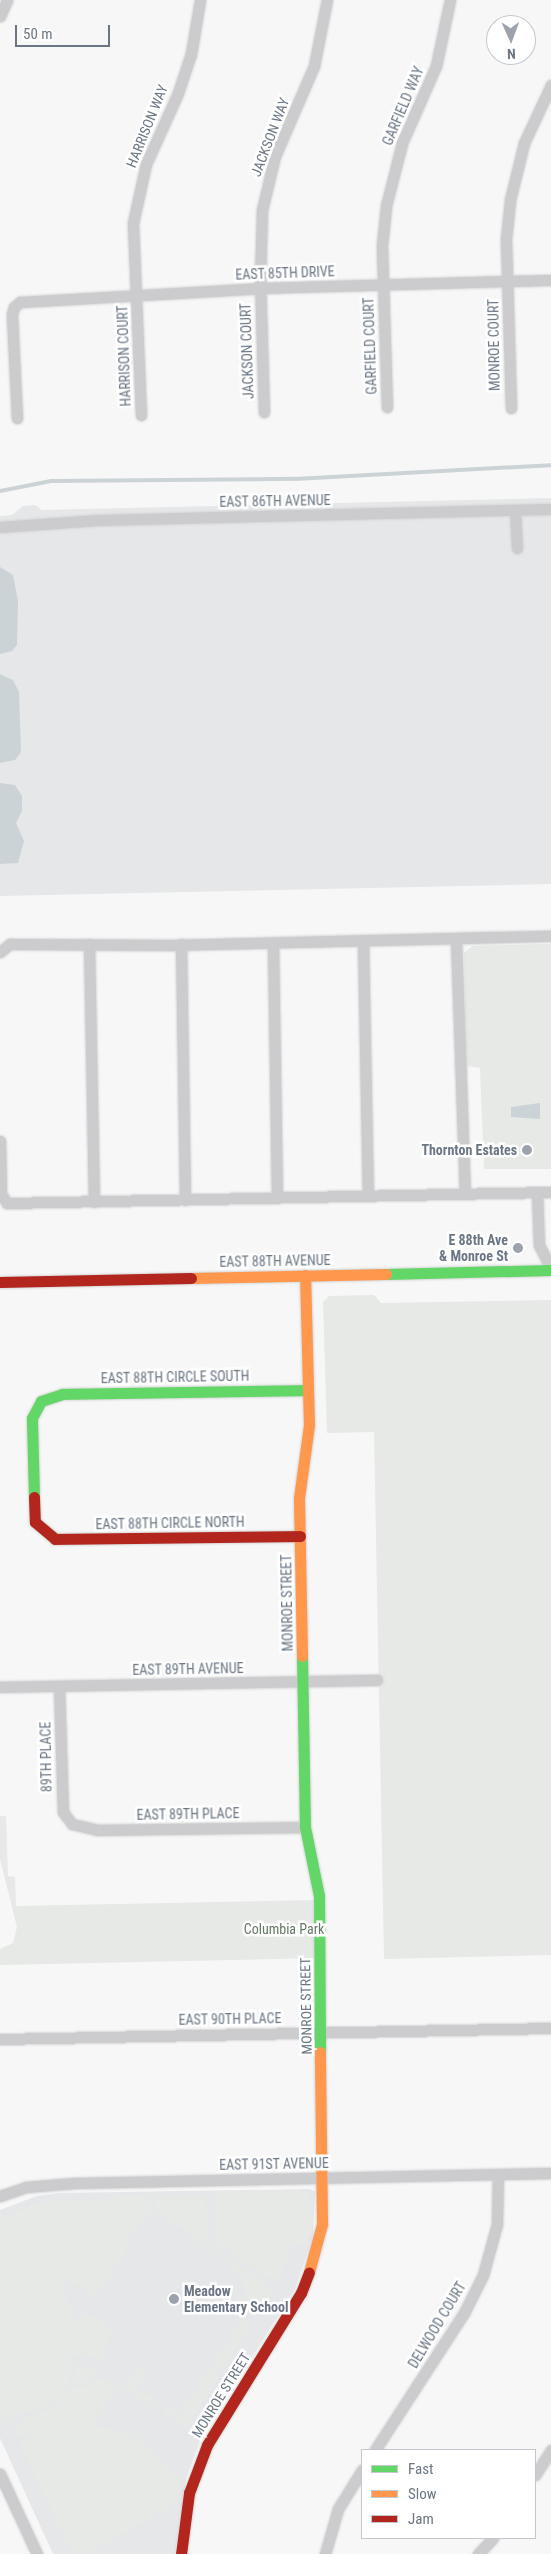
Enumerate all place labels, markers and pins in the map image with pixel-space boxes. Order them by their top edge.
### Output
place label: Thornton Estates [421,1142,517,1158]
marker: Thornton Estates [521,1144,533,1156]
place label: E 88th Ave & Monroe St [439,1232,508,1264]
marker: E 88th Ave & Monroe St [512,1242,524,1254]
place label: Meadow Elementary School [184,2283,289,2316]
marker: Meadow Elementary School [168,2293,180,2305]

